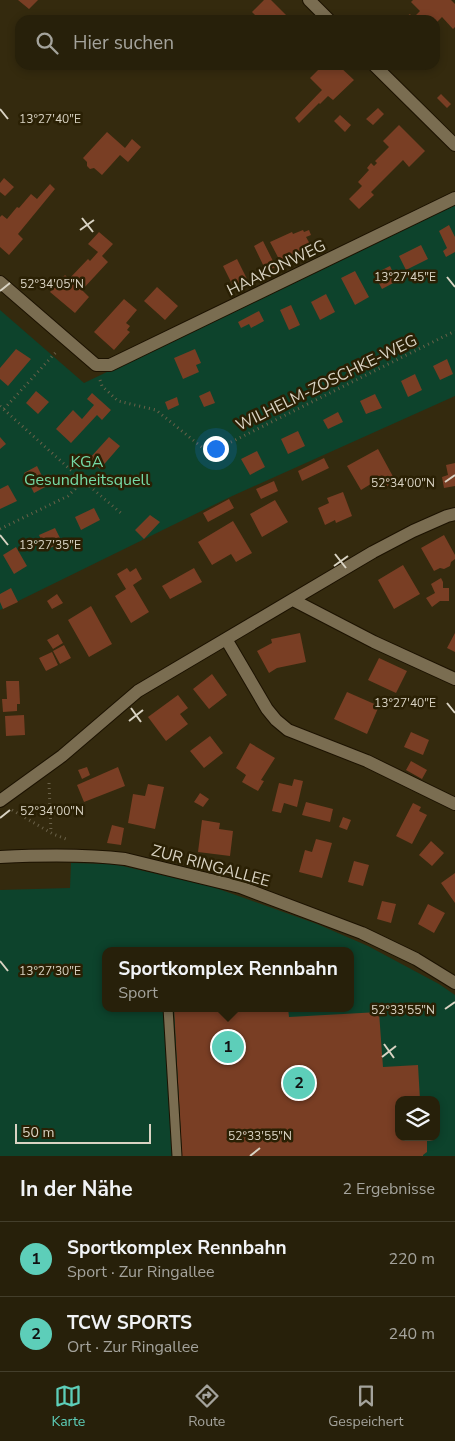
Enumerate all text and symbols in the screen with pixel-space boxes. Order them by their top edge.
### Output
search box [15,15,440,70]
icon: search [33,29,61,57]
text: Hier suchen [73,30,174,56]
text: 13°27'40"E [19,111,81,127]
street label: HAAKONWEG [223,234,330,301]
text: 13°27'45"E [374,269,436,285]
text: 52°34'05"N [20,276,84,292]
street label: WILHELM-ZOSCHKE-WEG [232,329,421,436]
your location [203,436,229,462]
park label: KGA Gesundheitsquell [24,451,150,491]
text: 52°34'00"N [371,475,435,491]
text: 13°27'35"E [19,537,81,553]
text: 13°27'40"E [374,695,436,711]
text: 52°34'00"N [20,803,84,819]
street label: ZUR RINGALLEE [149,840,272,892]
popup [102,947,354,1012]
text: Sportkomplex Rennbahn [118,956,338,982]
text: 13°27'30"E [19,963,81,979]
text: Sport [118,982,158,1004]
text: 52°33'55"N [371,1002,435,1018]
pin: 1 [212,1028,244,1066]
pin: 2 [283,1064,315,1102]
map controls [395,1096,440,1141]
button: layers [395,1096,440,1141]
scale bar [15,1121,151,1144]
text: 50 m [22,1123,54,1142]
text: 52°33'55"N [228,1128,292,1144]
text: In der Nähe [20,1175,133,1203]
text: 2 Ergebnisse [342,1178,435,1200]
text: Sportkomplex Rennbahn [67,1235,287,1261]
text: 1 [31,1248,41,1270]
text: 220 m [388,1248,435,1270]
text: Sport · Zur Ringallee [67,1261,215,1283]
text: TCW SPORTS [67,1310,192,1336]
text: 2 [31,1323,41,1345]
text: 240 m [388,1323,435,1345]
text: Ort · Zur Ringallee [67,1336,199,1358]
tab: Karte [51,1382,85,1431]
tab: Route [188,1382,225,1431]
tab: Gespeichert [328,1382,404,1431]

